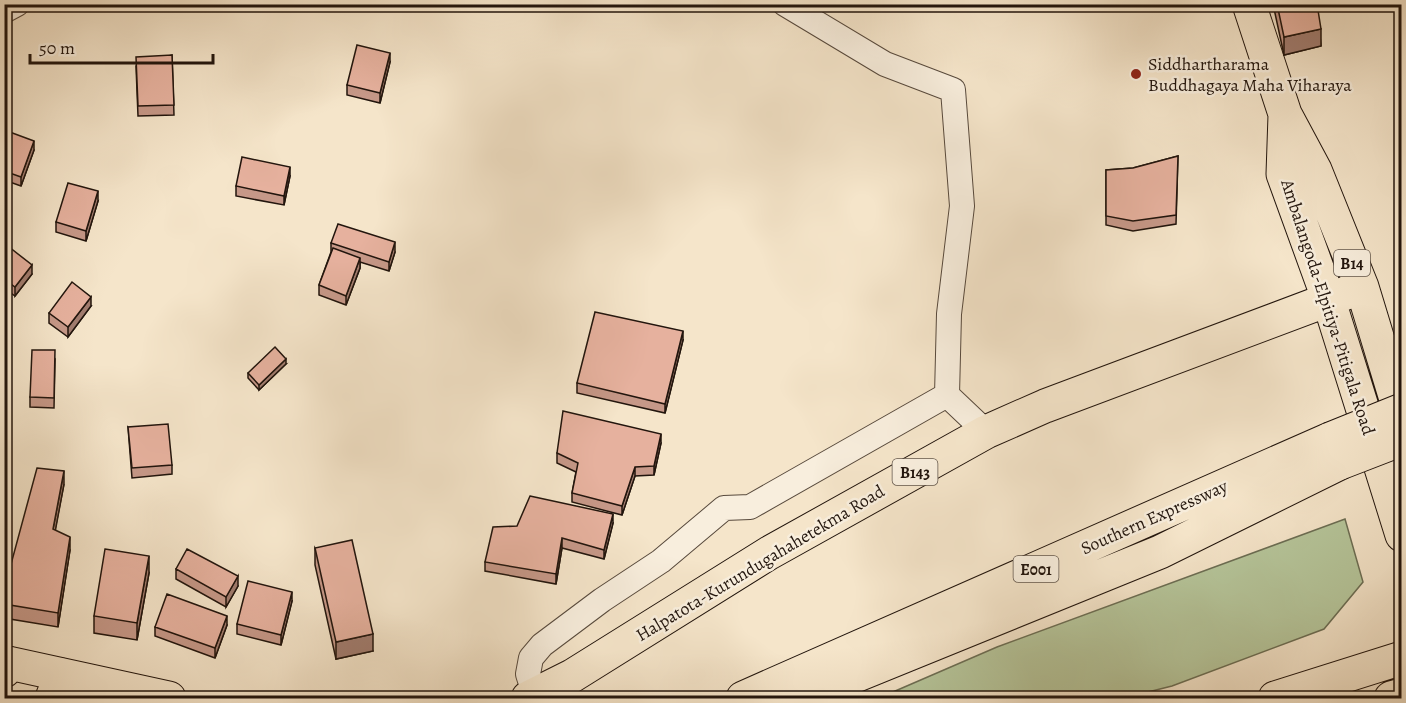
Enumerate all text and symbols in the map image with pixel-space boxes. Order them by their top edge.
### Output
scale bar [30,27,213,65]
text: 50 m [39,36,75,60]
place label: Siddhartharama Buddhagaya Maha Viharaya [1148,52,1352,97]
marker: Siddhartharama Buddhagaya Maha Viharaya [1129,67,1143,81]
street label: Ambalangoda-Elpitiya-Pitigala Road [1275,175,1381,438]
road number: B14 [1334,250,1370,276]
road number: B143 [892,459,938,485]
street label: Southern Expressway [1077,473,1232,560]
street label: Halpatota-Kurundugahahetekma Road [631,479,889,647]
road number: E001 [1014,556,1058,582]

